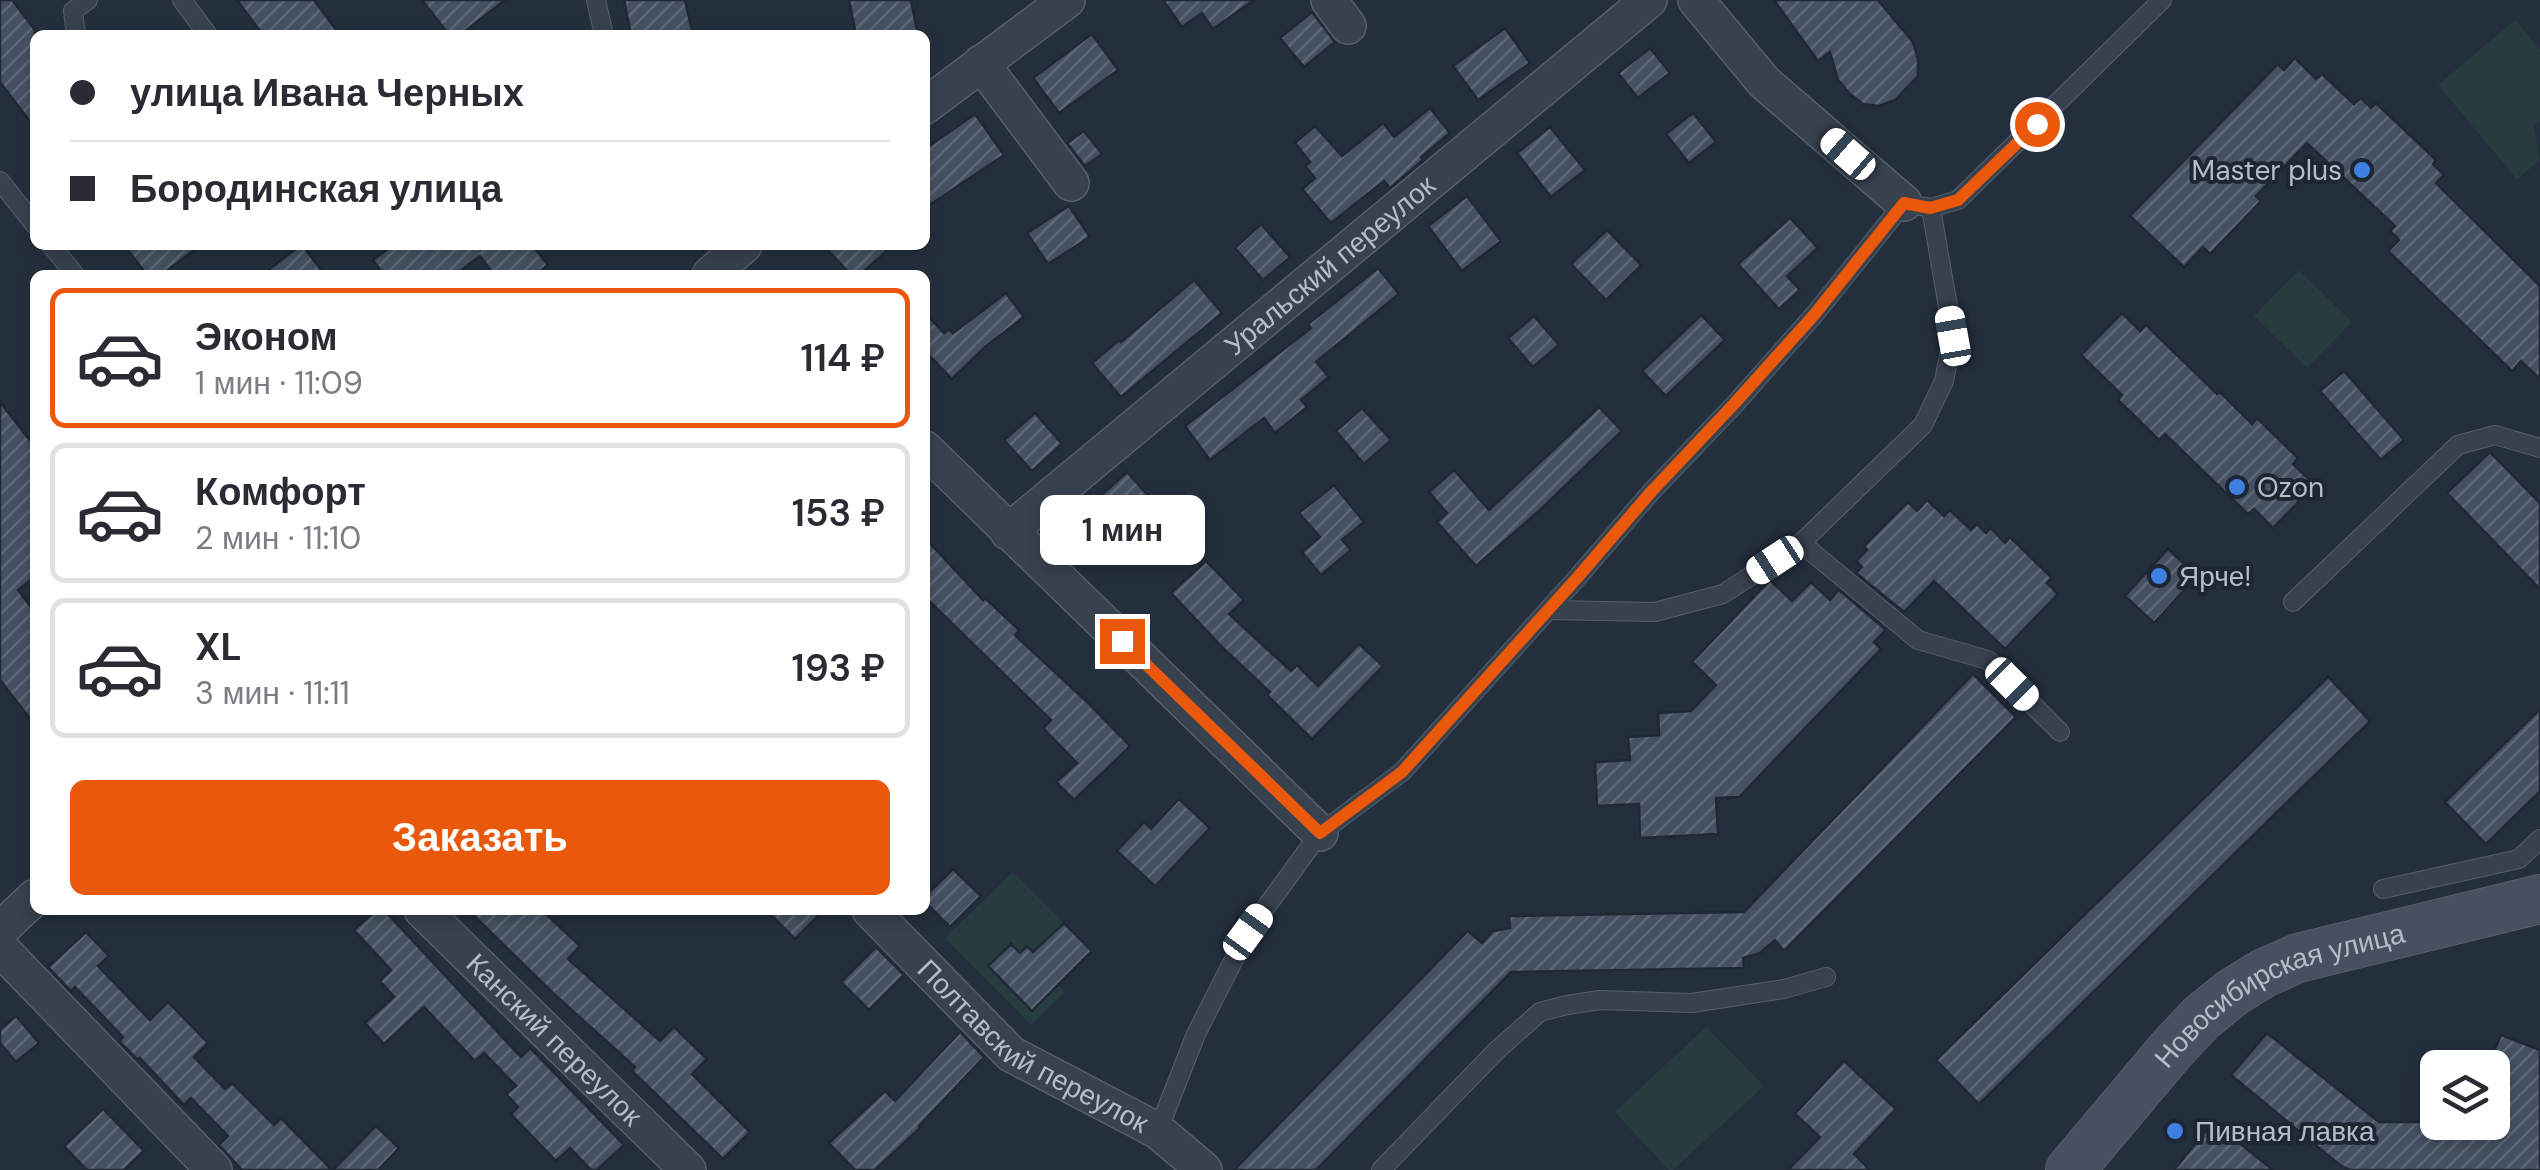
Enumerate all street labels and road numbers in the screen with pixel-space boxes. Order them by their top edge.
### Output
street label: Уральский переулок [1217,166,1443,363]
street label: Новосибирская улица [2146,914,2409,1075]
street label: Канский переулок [458,945,651,1134]
street label: Полтавский переулок [910,951,1156,1142]

